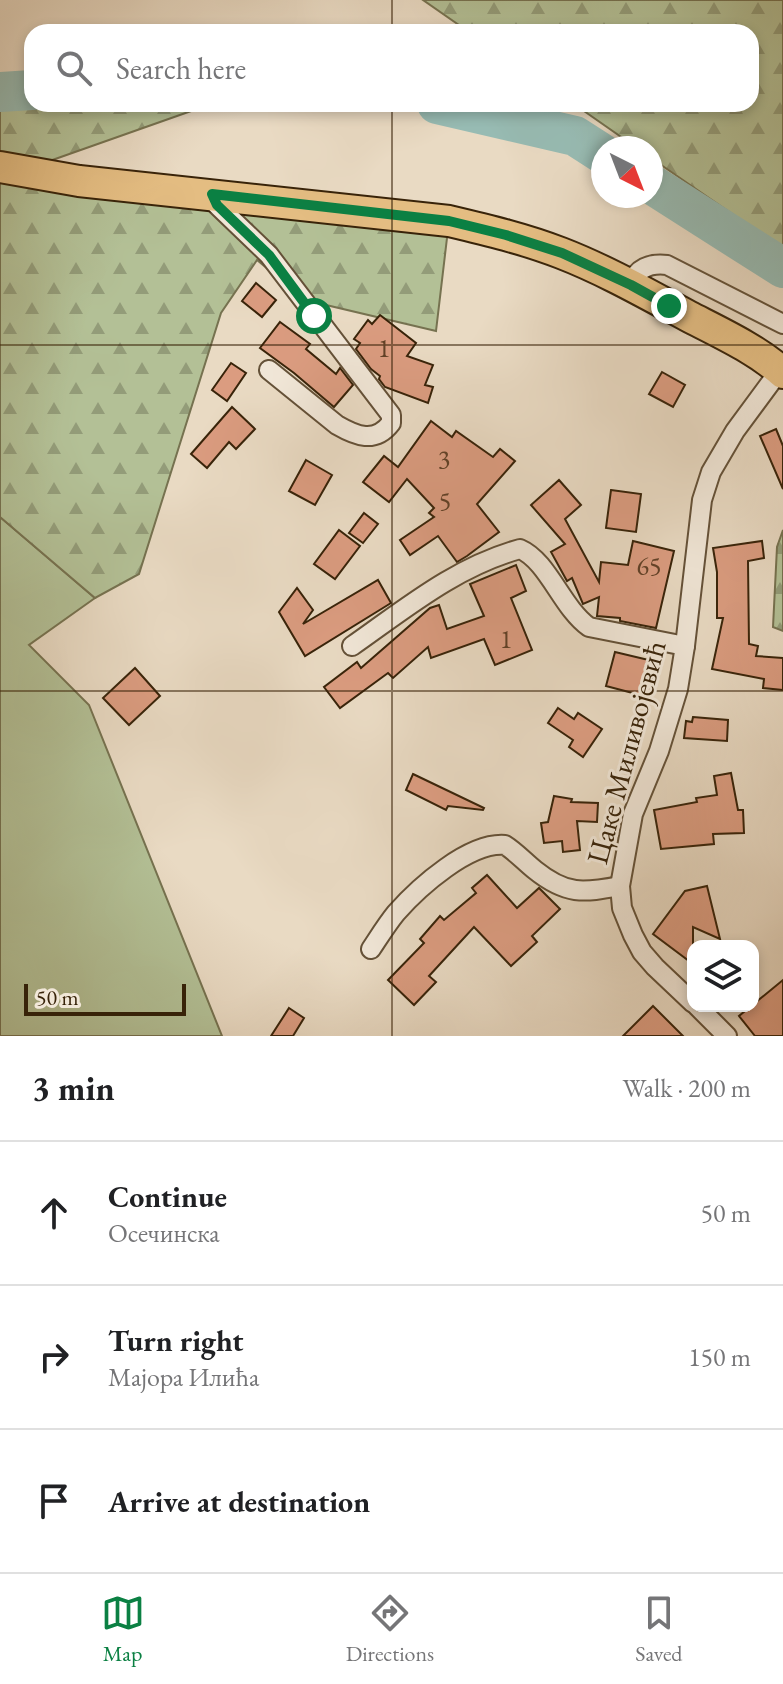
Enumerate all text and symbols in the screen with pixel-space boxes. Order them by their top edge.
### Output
search box [24,24,759,112]
icon: search [52,46,96,90]
text: Search here [116,49,246,88]
north arrow [591,136,663,208]
route end [651,288,687,324]
route start [296,298,332,334]
house number: 1 [378,331,390,365]
house number: 3 [438,442,450,476]
house number: 5 [439,484,451,518]
house number: 65 [637,549,661,583]
house number: 1 [500,622,512,656]
street label: Цаке Миливојевић [577,636,675,868]
map controls [687,940,759,1012]
button: layers [687,940,759,1012]
scale bar [24,980,186,1016]
text: 50 m [36,983,79,1012]
text: 3 min [32,1066,115,1110]
text: Walk · 200 m [623,1071,751,1105]
text: Continue [108,1177,227,1216]
icon: ahead [32,1191,76,1235]
text: 50 m [701,1196,751,1230]
text: Осечинска [108,1216,220,1250]
text: Turn right [108,1321,244,1360]
icon: right [32,1335,76,1379]
text: 150 m [688,1340,751,1374]
text: Мајора Илића [108,1360,259,1394]
icon: arrive [32,1479,76,1523]
text: Arrive at destination [108,1482,370,1521]
tab: Map [101,1591,145,1668]
tab: Directions [346,1591,434,1668]
tab: Saved [635,1591,682,1668]

